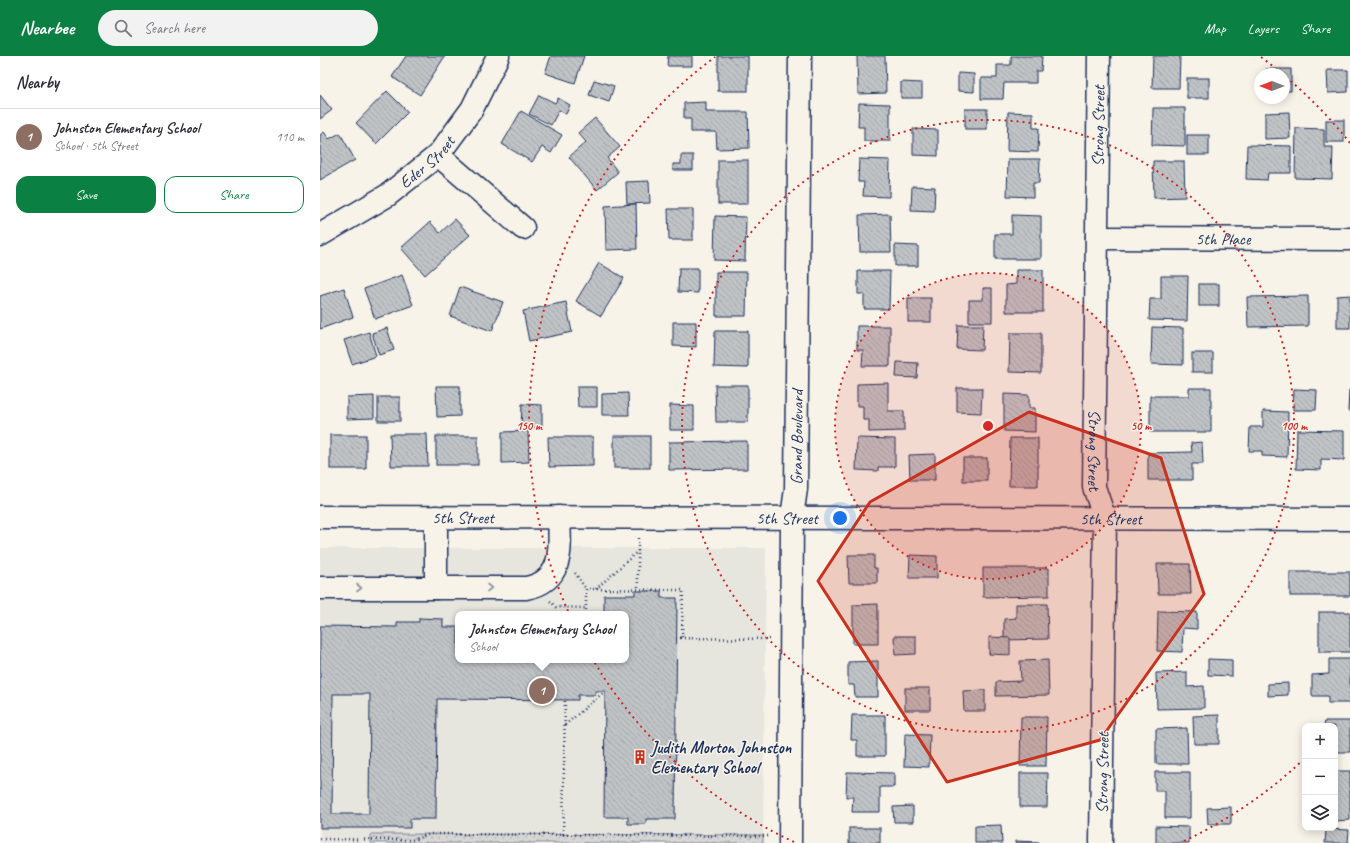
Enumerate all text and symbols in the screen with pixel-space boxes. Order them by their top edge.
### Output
search box [98,10,378,46]
text: Nearbee [20,16,74,40]
icon: search [112,17,134,39]
text: Search here [144,19,205,38]
text: Map [1204,20,1226,37]
text: Layers [1248,20,1279,37]
text: Share [1301,20,1330,37]
north arrow [1254,68,1290,104]
text: Nearby [16,72,59,93]
street label: Strong Street [1087,83,1110,167]
text: Johnston Elementary School [54,119,199,138]
text: 1 [26,129,32,145]
text: 110 m [276,129,304,145]
street label: Eder Street [395,130,461,193]
text: School · 5th Street [54,138,138,154]
button: Save [16,176,156,213]
button: Share [164,176,304,213]
street label: 5th Place [1195,228,1252,250]
street label: Grand Boulevard [786,387,808,485]
street label: Strong Street [1083,409,1105,496]
text: 150 m [516,418,543,434]
text: 50 m [1131,418,1152,434]
text: 100 m [1281,418,1308,434]
centre of rings [981,419,995,433]
street label: 5th Street [432,507,496,528]
street label: 5th Street [756,508,820,529]
your location [830,508,850,528]
street label: 5th Street [1080,508,1144,530]
one-way arrow [356,584,362,592]
one-way arrow [486,584,492,592]
popup [455,611,629,663]
text: Johnston Elementary School [469,620,615,639]
text: School [469,639,497,655]
pin: 1 [529,676,555,706]
map controls [1302,723,1338,831]
button: + [1302,723,1338,759]
street label: Strong Street [1091,730,1114,814]
place label: Judith Morton Johnston Elementary School [650,737,793,778]
building icon: Judith Morton Johnston Elementary School [632,749,648,765]
button: − [1302,759,1338,795]
button: layers [1302,795,1338,831]

